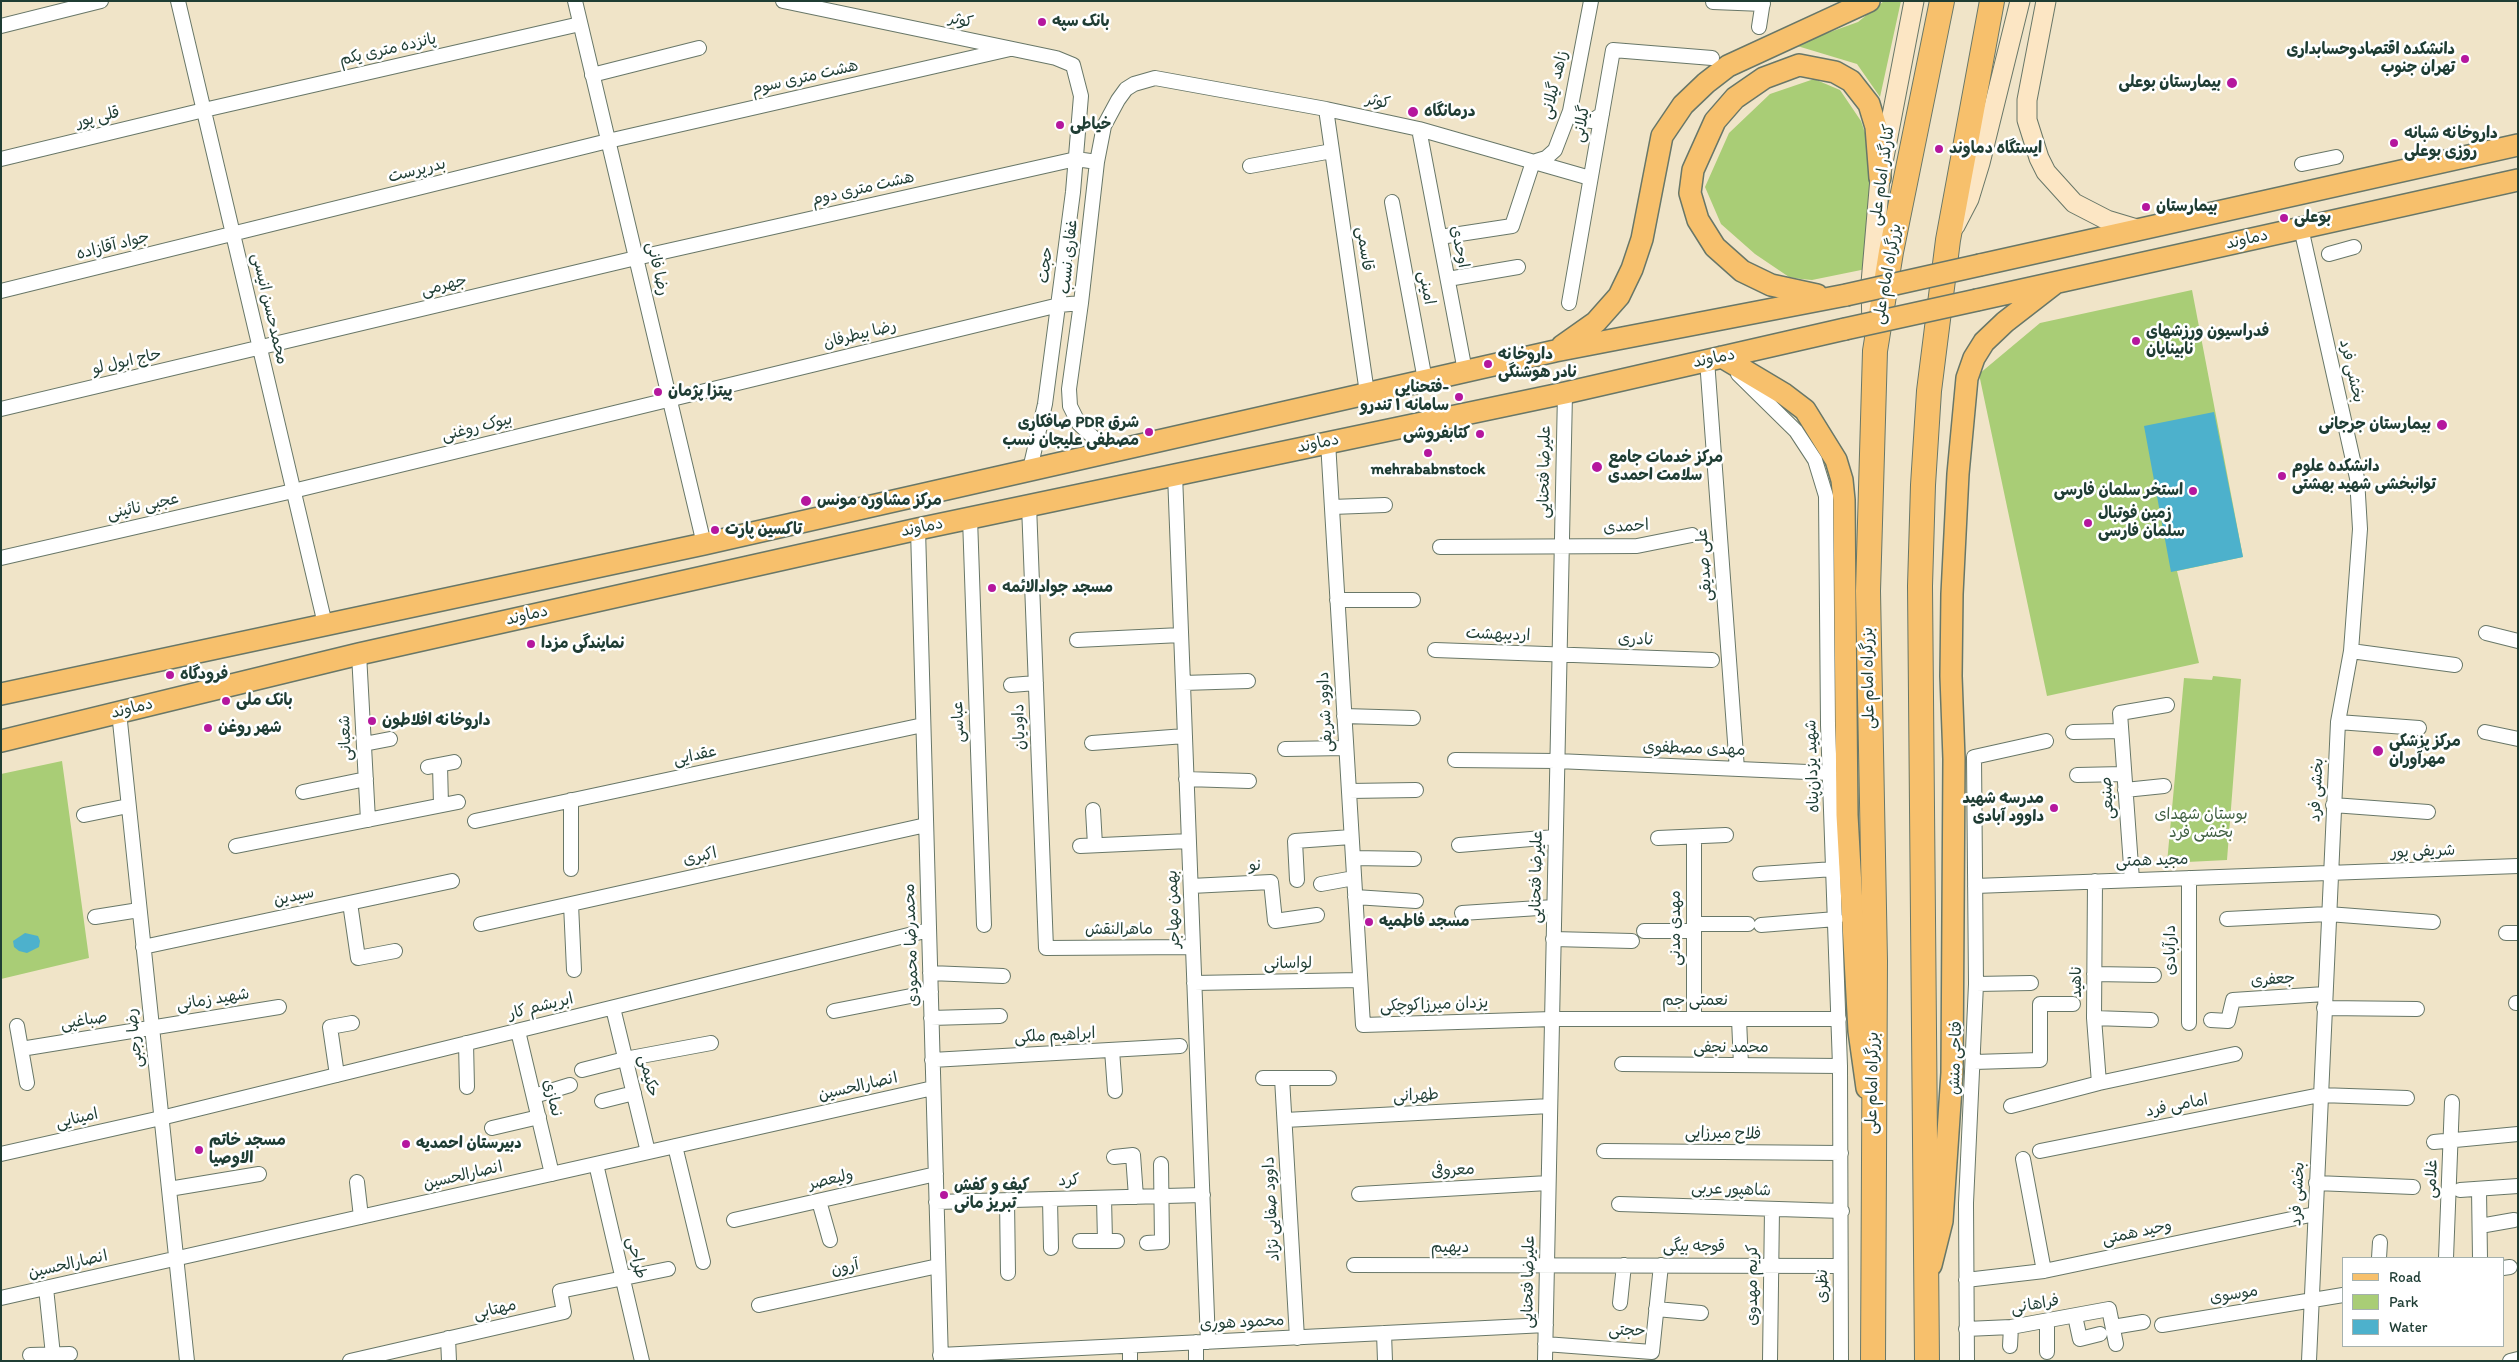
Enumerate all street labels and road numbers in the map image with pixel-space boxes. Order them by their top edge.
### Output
street label: کوثر [947,9,975,33]
street label: پانزده متری یکم [338,30,438,70]
street label: زاهد گیلانی [1537,49,1573,121]
street label: هشت متری سوم [750,56,860,100]
street label: کوثر [1364,90,1392,114]
street label: قلی پور [74,103,122,133]
street label: گیلانی [1569,104,1595,144]
street label: کنارگذر امام علی [1866,123,1900,227]
street label: بدرپرست [386,155,448,187]
street label: هشت متری دوم [810,168,916,210]
street label: غفاری نسب [1056,219,1082,295]
street label: بزرگراه امام علی [1870,222,1906,326]
street label: اوحدی [1446,224,1472,270]
street label: قاسمی [1351,226,1377,272]
street label: دماوند [2224,226,2270,254]
street label: جواد آقازاده [74,228,152,264]
street label: رضا فانی [642,240,672,298]
street label: حجت [1034,246,1058,284]
street label: محمدحسن انیسی [247,251,291,367]
street label: امینی [1413,269,1439,307]
street label: جهرمی [419,271,469,301]
street label: رضا بیطرفان [821,317,899,353]
street label: بخشی فرد [2334,338,2368,404]
street label: حاج ابول لو [90,345,164,379]
street label: دماوند [1691,345,1737,373]
street label: بیوک روغنی [440,410,514,446]
street label: علیرضا فتحنایی [1535,425,1555,519]
street label: دماوند [1295,430,1341,458]
street label: عجبی نائینی [105,489,181,525]
street label: دماوند [899,514,945,542]
street label: احمدی [1603,516,1649,538]
street label: علی صدیقی [1693,528,1717,602]
street label: دماوند [504,602,550,630]
street label: اردیبهشت [1465,624,1531,646]
street label: بزرگراه امام علی [1859,627,1879,729]
street label: نادری [1618,630,1654,650]
street label: داوود شریفی [1314,671,1338,753]
street label: دماوند [109,695,155,723]
street label: عباسی [949,701,969,743]
street label: داودیان [1010,703,1030,751]
street label: شعبانی [335,715,357,761]
street label: شهید یزدان‌پناه [1802,719,1824,813]
street label: مهدی مصطفوی [1642,738,1746,760]
street label: عقدایی [672,742,718,770]
street label: بخشی فرد [2306,757,2328,823]
street label: صنیعی [2097,776,2119,820]
street label: علیرضا فتحنایی [1527,830,1547,924]
street label: شریفی پور [2390,841,2456,863]
street label: اکبری [681,844,719,870]
street label: مجید همتی [2115,850,2189,872]
street label: نو [1249,856,1261,876]
street label: بهمن مهاجر [1163,870,1185,948]
street label: سیدین [272,883,316,911]
street label: محمدرضا محمودی [900,883,924,1007]
street label: مهدی مدنی [1666,890,1686,966]
street label: ماهرالنقش [1085,920,1153,940]
street label: دارآبادی [2161,925,2181,975]
street label: لواسانی [1264,954,1312,974]
street label: ناهید [2067,966,2087,998]
street label: جعفری [2250,969,2296,991]
street label: شهید زمانی [175,985,251,1015]
street label: ابریشم کار [507,990,575,1024]
street label: نعمتی جم [1662,991,1728,1011]
street label: یزدان میرزاکوچکی [1379,994,1489,1016]
street label: رضا رجبی [122,1007,148,1069]
street label: صباغپی [59,1008,109,1034]
street label: فتاحی منش [1945,1021,1967,1095]
street label: ابراهیم ملکی [1014,1024,1096,1048]
street label: بزرگراه امام علی [1863,1032,1883,1134]
street label: محمد نجفی [1693,1038,1769,1058]
street label: حکیمی [634,1053,662,1099]
street label: انصارالحسین [816,1069,900,1105]
street label: نمازی [538,1077,566,1119]
street label: طهرانی [1393,1085,1439,1107]
street label: امامی فرد [2144,1091,2210,1121]
street label: امینایی [54,1105,100,1133]
street label: فلاح میرزایی [1685,1124,1761,1144]
street label: داوود صفایی نژاد [1260,1156,1284,1262]
street label: انصارالحسین [421,1158,505,1194]
street label: غلامی [2422,1159,2442,1199]
street label: معروفی [1431,1160,1475,1182]
street label: بخشی فرد [2287,1161,2309,1227]
street label: ولیعصر [807,1166,855,1194]
street label: کرد [1058,1171,1080,1191]
street label: شاهپور عربی [1691,1179,1771,1201]
street label: وحید همتی [2100,1216,2174,1250]
street label: طراحی [622,1235,650,1281]
street label: علیرضا فتحنایی [1519,1235,1539,1329]
street label: قوجه بیگی [1663,1237,1725,1257]
street label: دیهیم [1431,1238,1469,1258]
street label: کریم مهدوی [1743,1244,1763,1326]
street label: انصارالحسین [26,1247,110,1283]
street label: آرون [829,1256,861,1280]
street label: نظری [1813,1269,1833,1303]
street label: موسوی [2208,1282,2260,1308]
street label: فراهانی [2009,1291,2061,1319]
street label: مهتابی [472,1296,518,1324]
street label: محمود هوری [1199,1311,1285,1335]
street label: حجتی [1608,1321,1646,1341]

